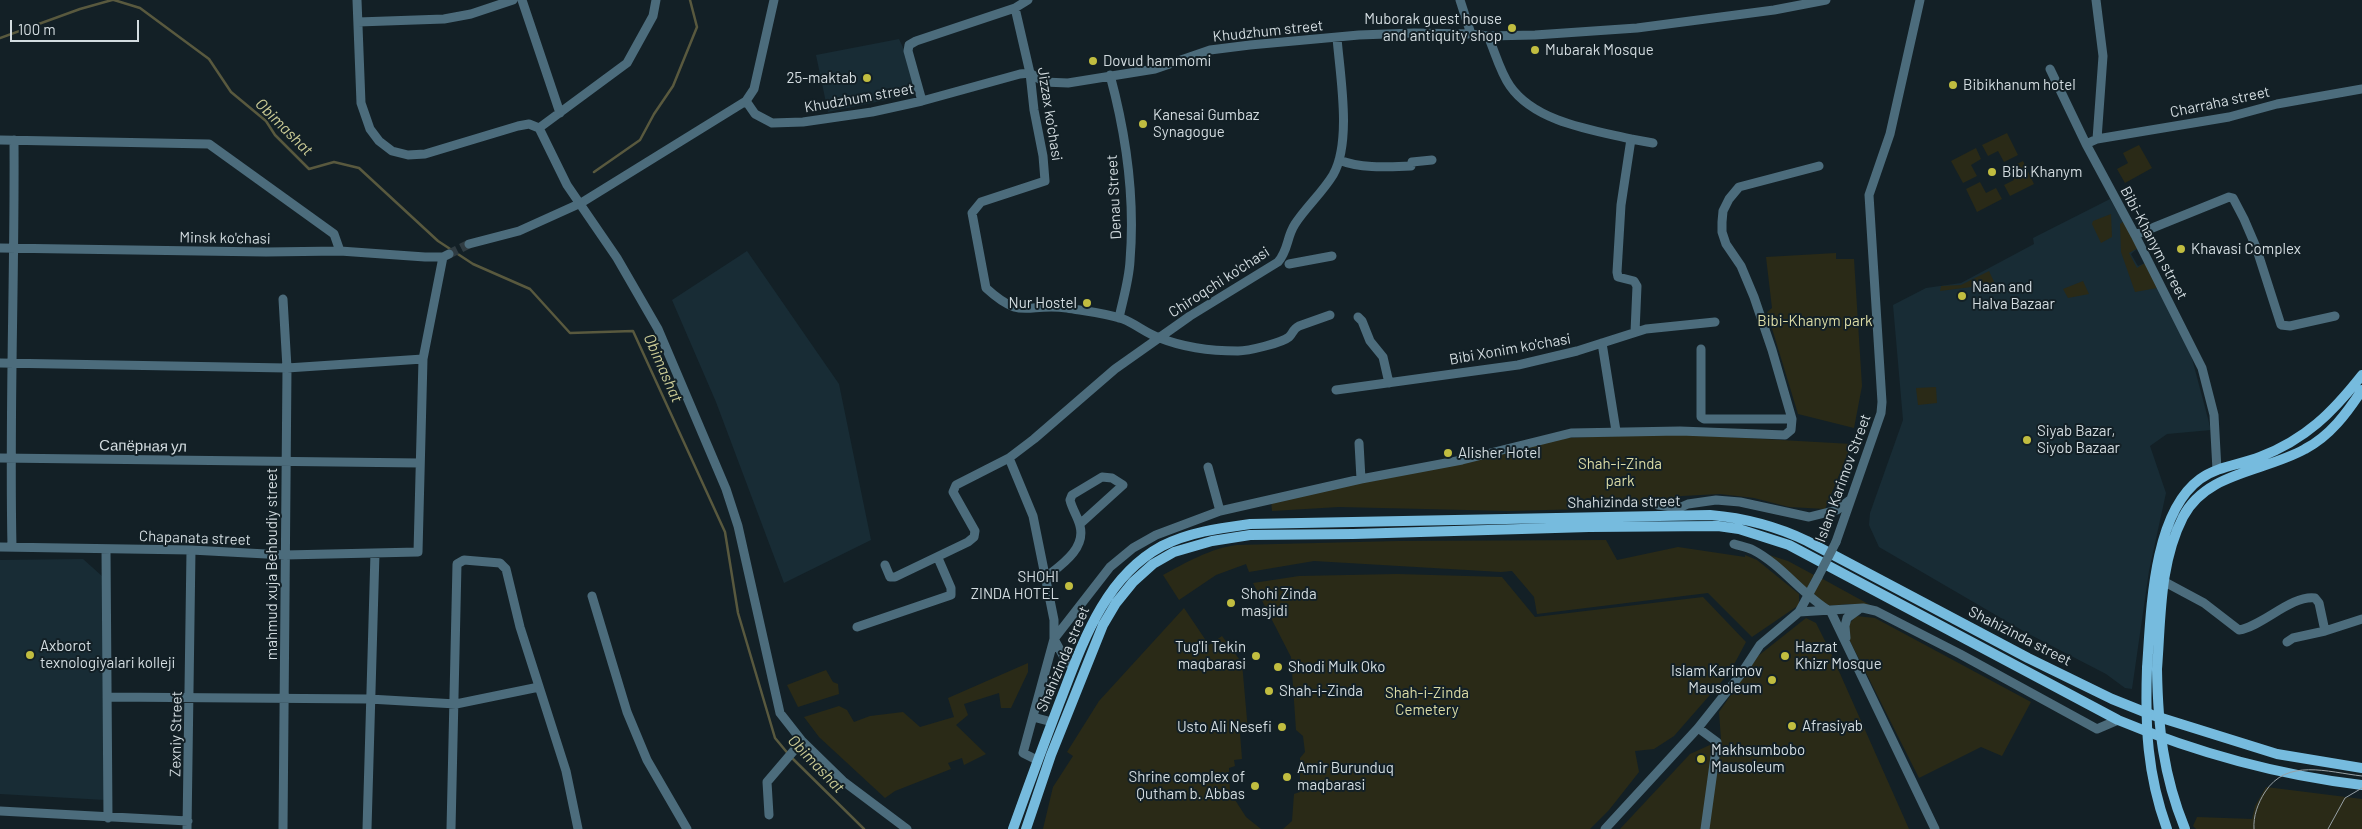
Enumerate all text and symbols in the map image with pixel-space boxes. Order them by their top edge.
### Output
scale bar [12,10,141,42]
place label: Muborak guest house and antiquity shop [1364,10,1502,45]
street label: Khudzhum street [1212,16,1324,46]
text: 100 m [18,20,56,38]
marker: Muborak guest house and antiquity shop [1506,22,1518,34]
place label: Mubarak Mosque [1545,41,1654,59]
marker: Mubarak Mosque [1529,44,1541,56]
place label: Dovud hammomi [1103,52,1211,70]
marker: Dovud hammomi [1087,55,1099,67]
street label: Jizzax ko'chasi [1034,66,1066,162]
place label: 25-maktab [786,69,857,87]
marker: 25-maktab [861,72,873,84]
place label: Bibikhanum hotel [1963,76,2076,94]
street label: Khudzhum street [803,79,915,117]
marker: Bibikhanum hotel [1947,79,1959,91]
street label: Charraha street [2168,83,2272,121]
water label: Obimashat [251,94,317,160]
place label: Kanesai Gumbaz Synagogue [1153,106,1260,141]
marker: Kanesai Gumbaz Synagogue [1137,118,1149,130]
street label: Denau Street [1103,154,1125,240]
place label: Bibi Khanym [2002,163,2082,181]
marker: Bibi Khanym [1986,166,1998,178]
street label: Bibi-Khanym street [2117,183,2191,303]
street label: Minsk ko'chasi [179,228,271,248]
place label: Khavasi Complex [2191,240,2301,258]
street label: Chiroqchi ko'chasi [1165,243,1273,321]
marker: Khavasi Complex [2175,243,2187,255]
place label: Naan and Halva Bazaar [1972,278,2055,313]
marker: Naan and Halva Bazaar [1956,290,1968,302]
place label: Nur Hostel [1008,294,1077,312]
marker: Nur Hostel [1081,297,1093,309]
park label: Bibi-Khanym park [1757,312,1873,330]
street label: Bibi Xonim ko'chasi [1448,329,1572,369]
water label: Obimashat [639,331,687,405]
street label: Islam Karimov Street [1811,411,1875,545]
place label: Siyab Bazar, Siyob Bazaar [2037,422,2120,457]
marker: Siyab Bazar, Siyob Bazaar [2021,434,2033,446]
street label: Сапёрная ул [99,436,187,456]
place label: Alisher Hotel [1458,444,1541,462]
marker: Alisher Hotel [1442,447,1454,459]
park label: Shah-i-Zinda park [1578,455,1662,490]
street label: mahmud xuja Behbudiy street [263,468,281,660]
street label: Shahizinda street [1567,492,1681,512]
street label: Chapanata street [139,527,251,549]
place label: SHOHI ZINDA HOTEL [971,568,1059,603]
marker: SHOHI ZINDA HOTEL [1063,580,1075,592]
place label: Shohi Zinda masjidi [1241,585,1317,620]
marker: Shohi Zinda masjidi [1225,597,1237,609]
street label: Shahizinda street [1966,602,2074,670]
street label: Shahizinda street [1033,603,1093,715]
place label: Axborot texnologiyalari kolleji [40,637,175,672]
place label: Tug'li Tekin maqbarasi [1175,638,1246,673]
place label: Hazrat Khizr Mosque [1795,638,1882,673]
marker: Axborot texnologiyalari kolleji [24,649,36,661]
marker: Tug'li Tekin maqbarasi [1250,650,1262,662]
marker: Hazrat Khizr Mosque [1779,650,1791,662]
place label: Shodi Mulk Oko [1288,658,1385,676]
marker: Shodi Mulk Oko [1272,661,1284,673]
place label: Islam Karimov Mausoleum [1671,662,1762,697]
marker: Islam Karimov Mausoleum [1766,674,1778,686]
place label: Shah-i-Zinda [1279,682,1363,700]
park label: Shah-i-Zinda Cemetery [1385,684,1469,719]
marker: Shah-i-Zinda [1263,685,1275,697]
street label: Zexniy Street [166,691,186,777]
place label: Afrasiyab [1802,717,1863,735]
place label: Usto Ali Nesefi [1177,718,1272,736]
marker: Afrasiyab [1786,720,1798,732]
marker: Usto Ali Nesefi [1276,721,1288,733]
water label: Obimashat [784,731,848,797]
place label: Makhsumbobo Mausoleum [1711,741,1805,776]
marker: Makhsumbobo Mausoleum [1695,753,1707,765]
place label: Amir Burunduq maqbarasi [1297,759,1394,794]
place label: Shrine complex of Qutham b. Abbas [1128,768,1245,803]
marker: Amir Burunduq maqbarasi [1281,771,1293,783]
marker: Shrine complex of Qutham b. Abbas [1249,780,1261,792]

